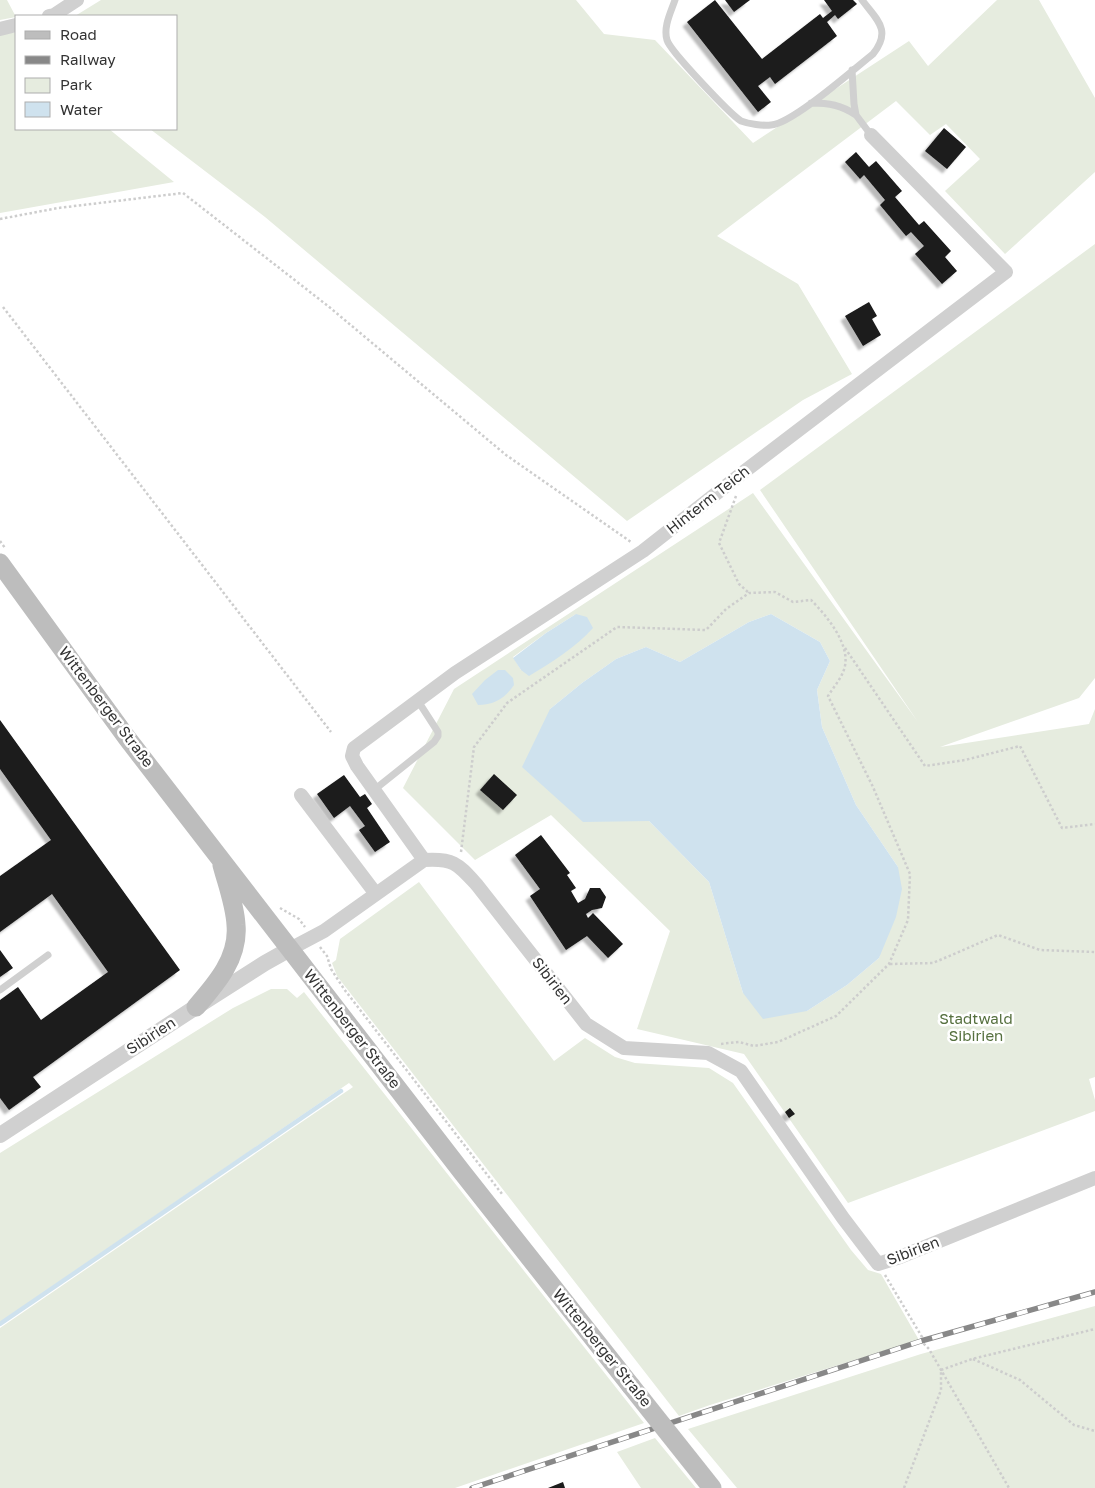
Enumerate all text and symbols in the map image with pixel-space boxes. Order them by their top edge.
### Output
legend [15,15,178,130]
text: Road [60,25,97,43]
text: Railway [60,50,116,68]
text: Park [60,75,93,93]
text: Water [60,100,103,118]
street label: Hinterm Teich [662,461,752,537]
street label: Wittenberger Straße [56,643,158,770]
street label: Sibirien [529,953,577,1007]
street label: Wittenberger Straße [301,965,405,1092]
park label: Stadtwald Sibirien [939,1009,1013,1044]
street label: Sibirien [123,1013,178,1058]
street label: Sibirien [884,1232,941,1268]
street label: Wittenberger Straße [550,1285,656,1410]

